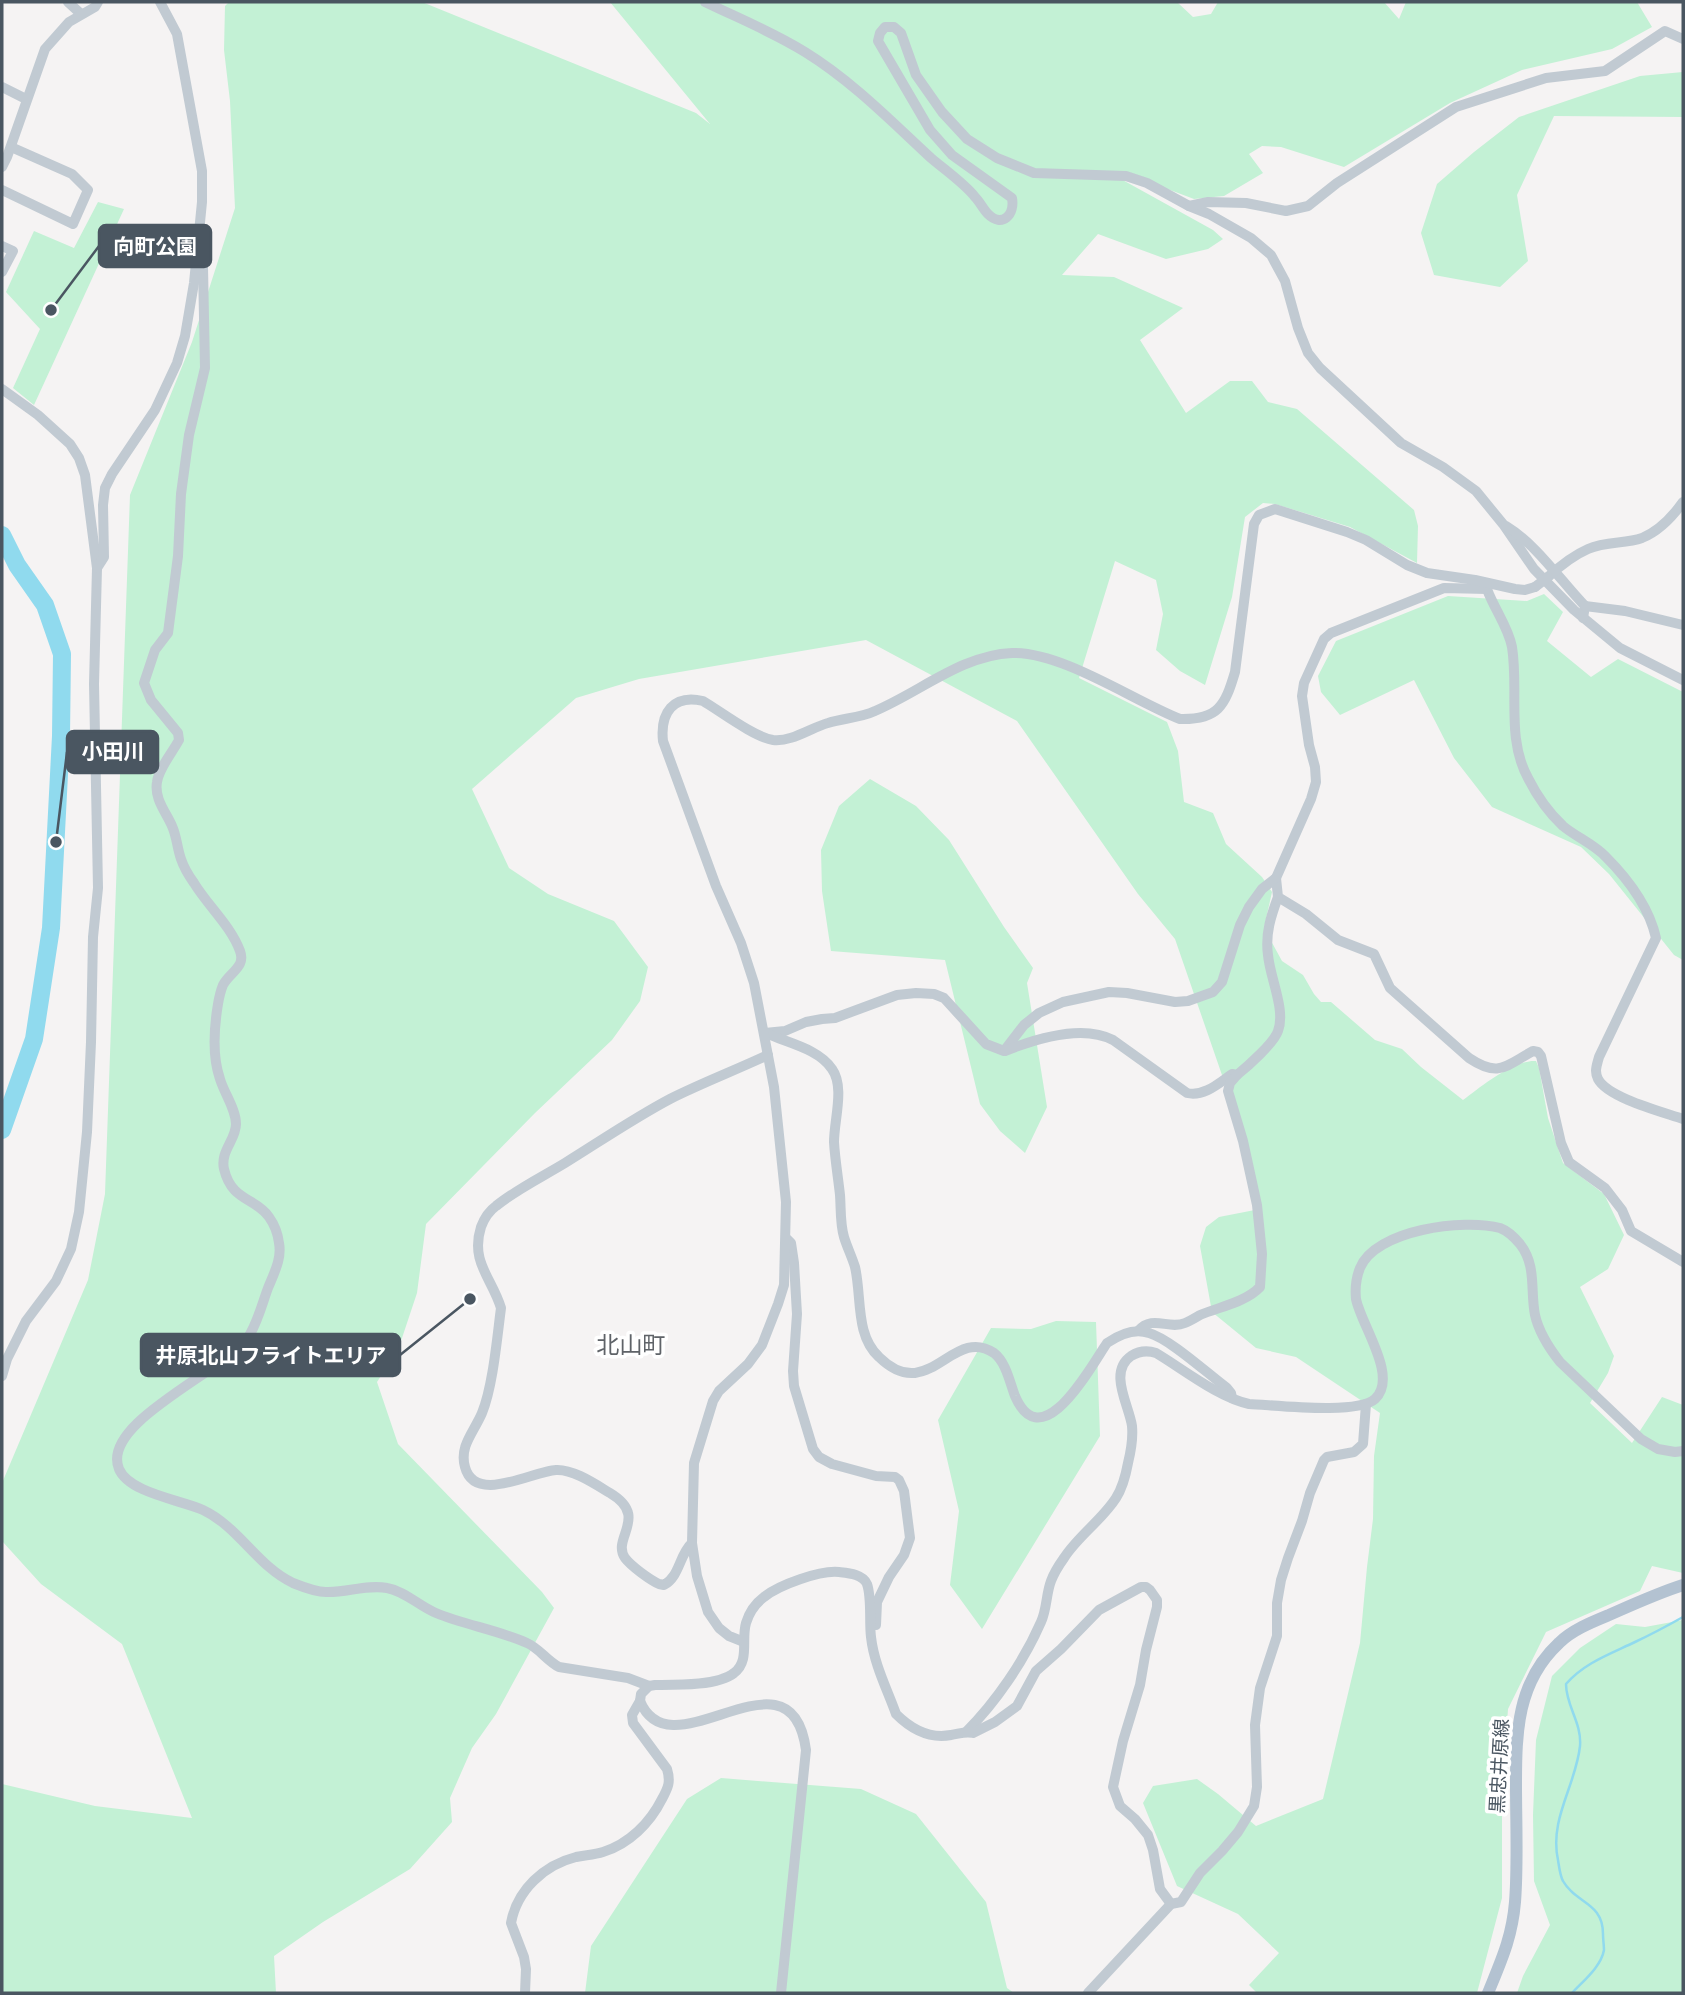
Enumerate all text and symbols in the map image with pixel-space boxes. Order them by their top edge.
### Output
callout: 向町公園 [99,225,211,267]
text: 向町公園 [113,235,197,259]
callout: 小田川 [67,731,158,773]
text: 小田川 [82,740,145,764]
district label: 北山町 [597,1332,666,1359]
callout: 井原北山フライトエリア [141,1334,400,1376]
text: 井原北山フライトエリア [156,1344,387,1368]
street label: 黒忠井原線 [1486,1718,1513,1814]

